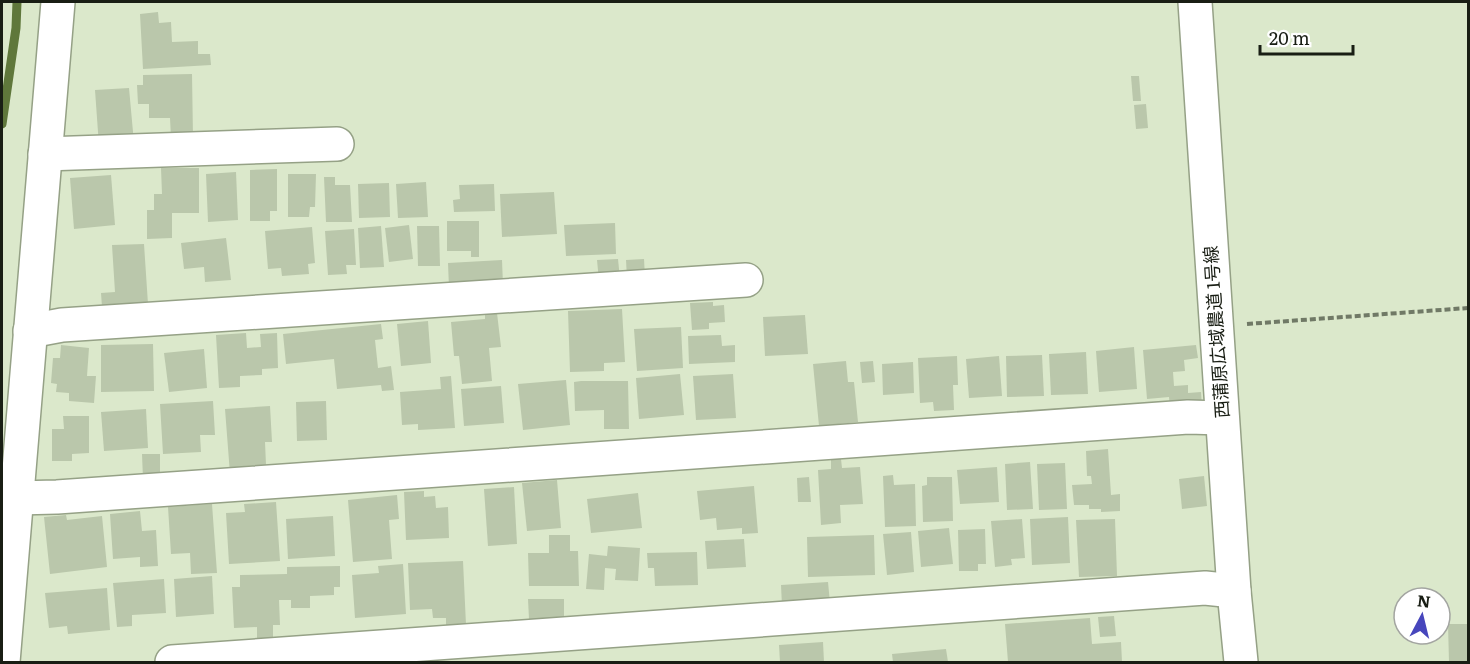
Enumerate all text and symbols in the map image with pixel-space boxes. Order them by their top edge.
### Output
scale bar [1260,18,1353,56]
text: 20 m [1269,24,1310,51]
street label: 西蒲原広域農道 1号線 [1196,245,1235,419]
north arrow [1392,586,1452,646]
text: N [1416,587,1432,613]

